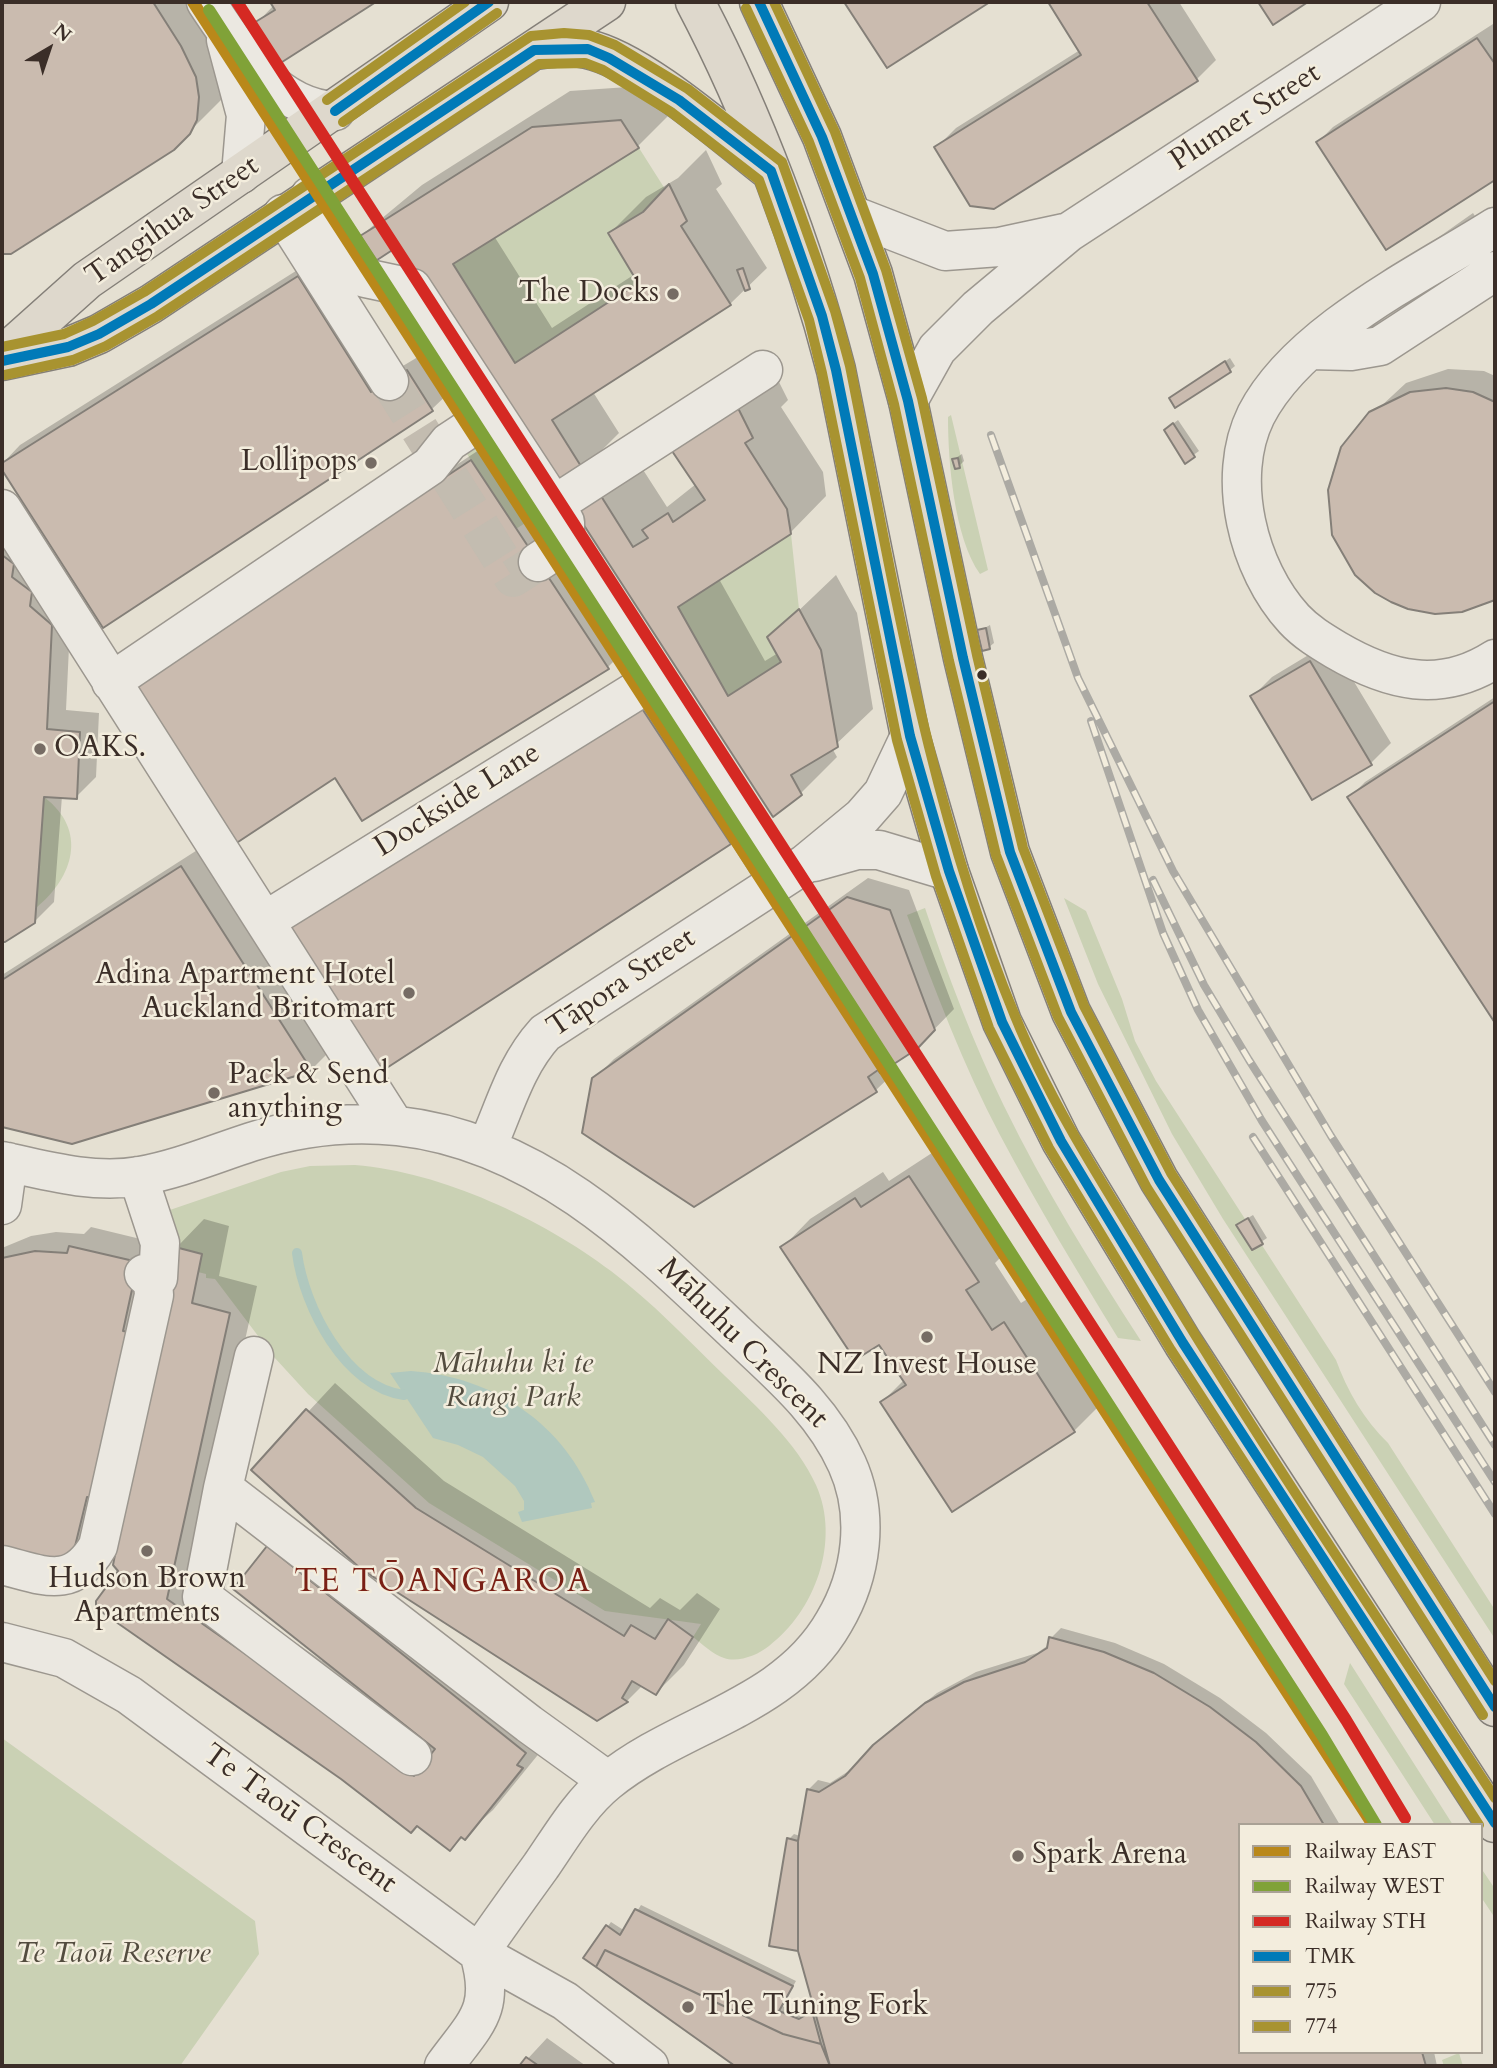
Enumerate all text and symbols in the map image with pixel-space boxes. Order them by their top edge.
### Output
north arrow [14,14,84,84]
text: N [48,17,77,48]
street label: Plumer Street [1164,56,1328,180]
street label: Tangihua Street [79,149,267,295]
place label: The Docks [518,276,659,312]
marker: The Docks [665,286,681,302]
place label: Lollipops [241,445,357,481]
marker: Lollipops [363,455,379,471]
unlabelled marker [975,668,989,682]
place label: OAKS. [54,731,146,767]
street label: Dockside Lane [369,736,547,866]
marker: OAKS. [32,741,48,757]
street label: Tāpora Street [541,921,703,1047]
place label: Adina Apartment Hotel Auckland Britomart [95,958,395,1028]
marker: Adina Apartment Hotel Auckland Britomart [401,985,417,1001]
place label: Pack & Send anything [228,1058,389,1128]
marker: Pack & Send anything [206,1085,222,1101]
street label: Māhuhu Crescent [649,1251,835,1437]
marker: NZ Invest House [919,1329,935,1345]
park label: Māhuhu ki te Rangi Park [433,1347,593,1418]
place label: NZ Invest House [817,1348,1037,1384]
marker: Hudson Brown Apartments [139,1543,155,1559]
place label: Hudson Brown Apartments [48,1562,246,1632]
district label: TE TŌANGAROA [296,1565,590,1603]
street label: Te Taoū Crescent [195,1738,403,1902]
legend [1238,1823,1483,2054]
text: Railway EAST [1305,1837,1436,1866]
place label: Spark Arena [1032,1838,1187,1874]
marker: Spark Arena [1010,1848,1026,1864]
text: Railway WEST [1305,1872,1445,1901]
text: Railway STH [1305,1907,1426,1936]
park label: Te Taoū Reserve [15,1937,211,1973]
text: TMK [1305,1942,1356,1971]
text: 775 [1305,1977,1337,2006]
place label: The Tuning Fork [702,1989,928,2025]
marker: The Tuning Fork [680,1999,696,2015]
text: 774 [1305,2012,1337,2041]

